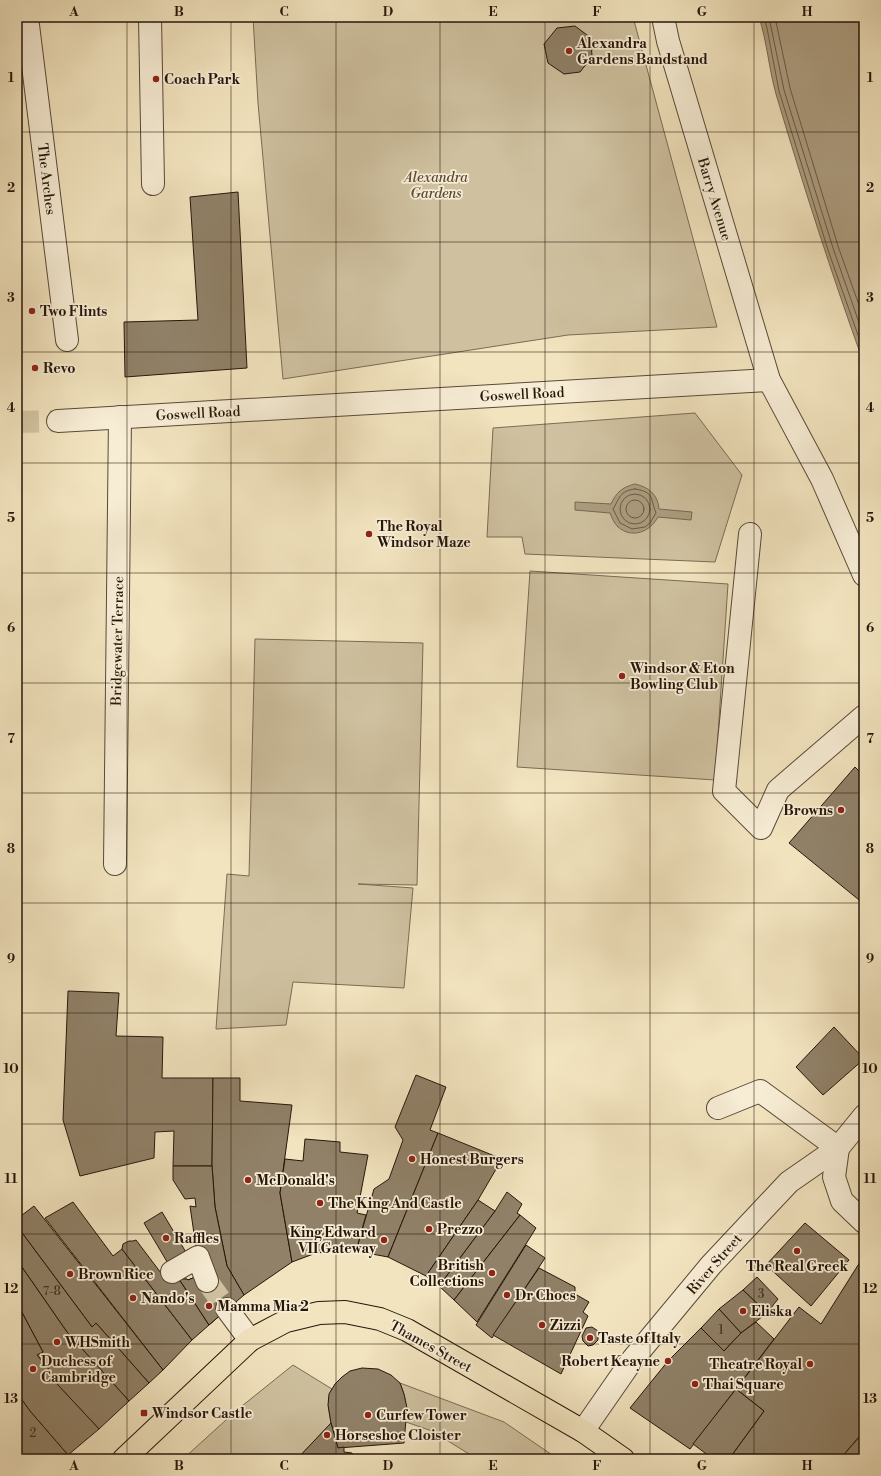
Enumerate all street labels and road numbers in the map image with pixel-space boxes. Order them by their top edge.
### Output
street label: The Arches [33,142,59,216]
street label: Barry Avenue [693,155,735,243]
street label: Goswell Road [479,384,565,406]
street label: Goswell Road [155,403,241,425]
street label: Bridgewater Terrace [108,576,128,707]
street label: River Street [683,1230,746,1299]
street label: Thames Street [386,1317,475,1377]

